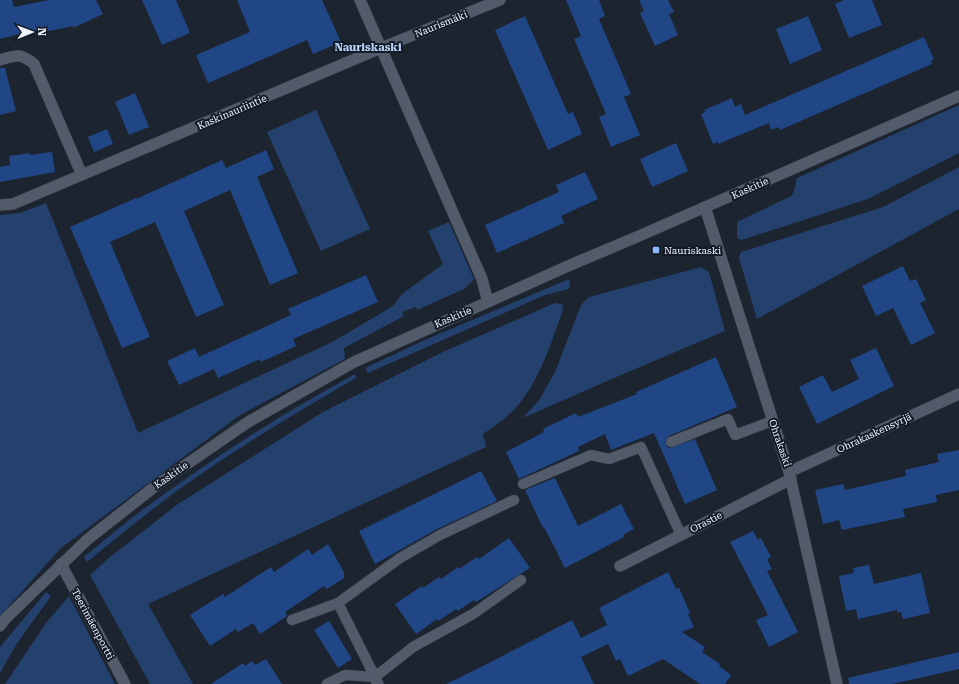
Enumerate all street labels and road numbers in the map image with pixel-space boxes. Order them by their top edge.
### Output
street label: Naurismäki [413,8,469,40]
street label: Kaskinauriintie [196,92,269,132]
street label: Kaskitie [730,175,771,201]
street label: Kaskitie [433,304,474,330]
street label: Ohrakaskensyrjä [835,411,914,455]
street label: Ohrakaski [767,418,793,468]
street label: Kaskitie [152,459,191,491]
street label: Orastie [688,509,724,535]
street label: Teerimäenportti [70,587,116,661]

